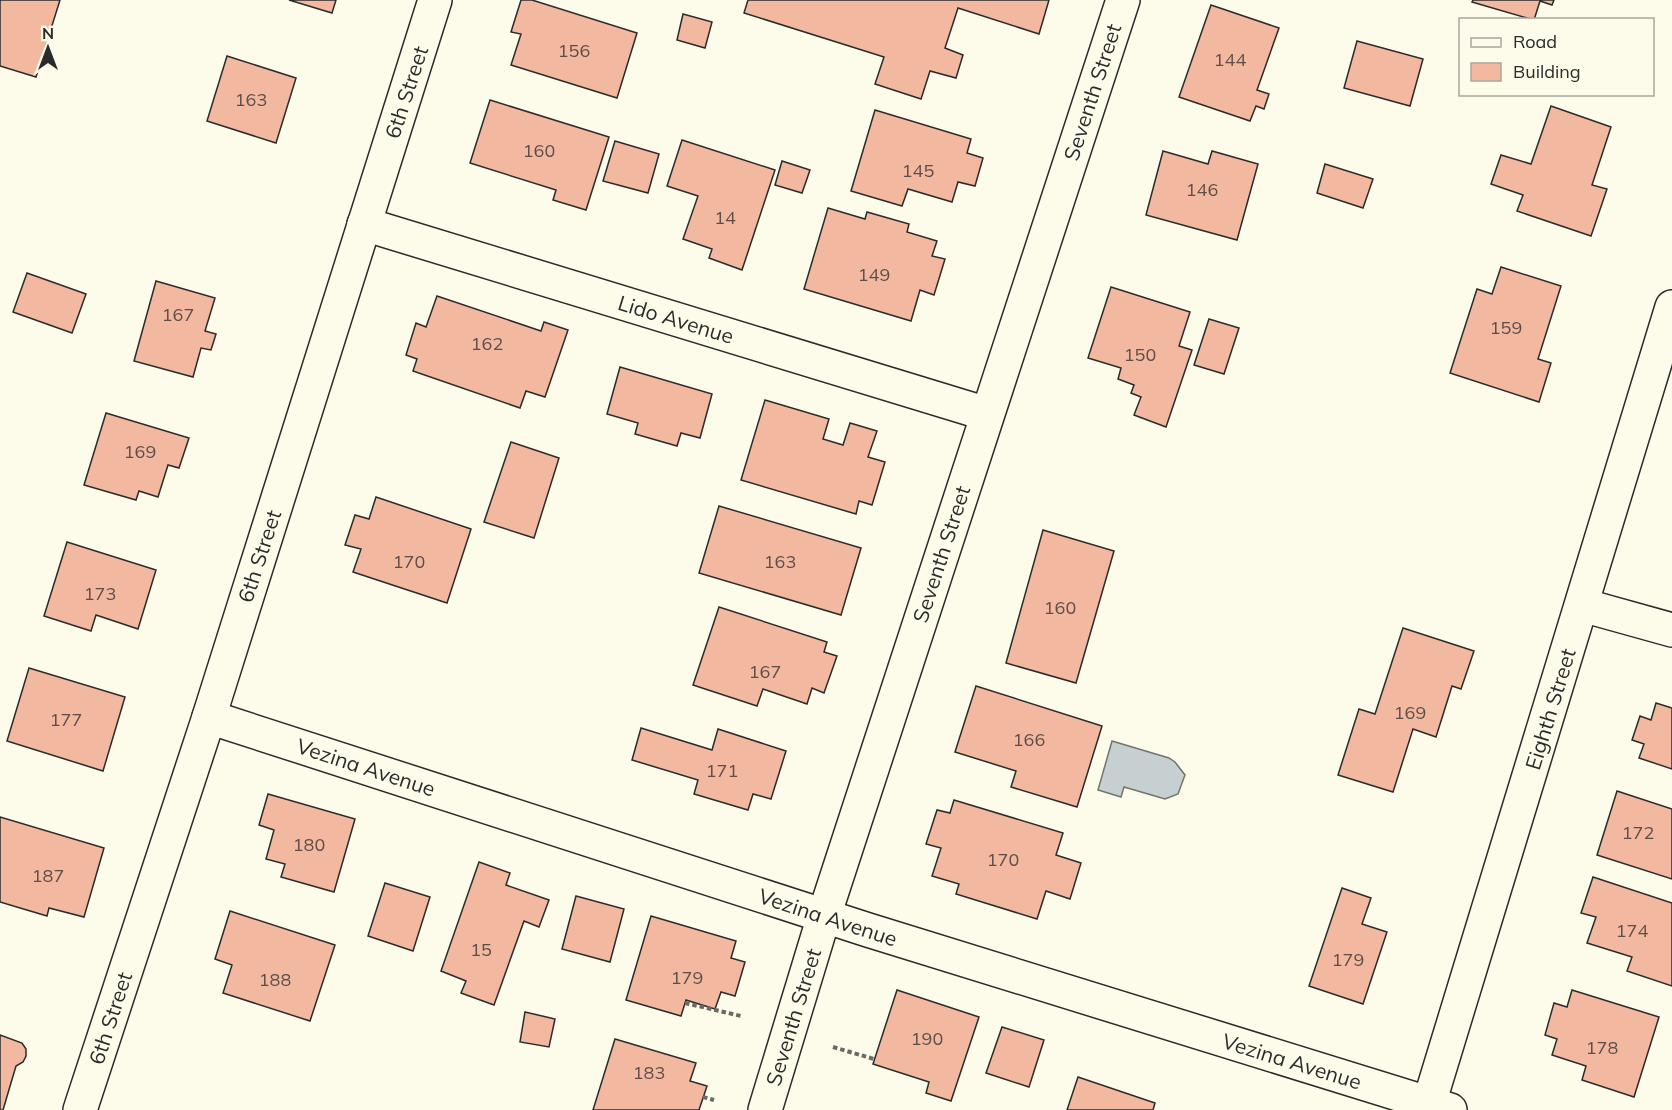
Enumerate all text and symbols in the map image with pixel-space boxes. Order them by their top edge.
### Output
north arrow [18,18,78,78]
legend [1459,18,1654,96]
street label: Seventh Street [1058,20,1126,164]
text: N [42,23,54,43]
text: Road [1513,30,1557,53]
house number: 156 [558,39,590,62]
street label: 6th Street [379,42,433,142]
house number: 144 [1214,48,1246,71]
text: Building [1513,60,1581,83]
house number: 163 [235,88,267,111]
house number: 160 [523,139,555,162]
house number: 145 [902,159,934,182]
house number: 146 [1186,178,1218,201]
house number: 14 [714,206,736,229]
house number: 149 [858,263,890,286]
street label: Lido Avenue [615,289,737,349]
house number: 167 [162,303,194,326]
house number: 159 [1490,316,1522,339]
house number: 162 [471,332,503,355]
house number: 150 [1124,343,1156,366]
house number: 169 [124,440,156,463]
street label: Seventh Street [907,482,975,626]
street label: 6th Street [232,506,286,606]
house number: 170 [393,550,425,573]
house number: 163 [764,550,796,573]
house number: 173 [84,582,116,605]
house number: 160 [1044,596,1076,619]
street label: Eighth Street [1519,645,1581,773]
house number: 167 [749,660,781,683]
house number: 169 [1394,701,1426,724]
house number: 177 [50,708,82,731]
house number: 166 [1013,728,1045,751]
street label: Vezina Avenue [293,732,439,802]
house number: 171 [706,759,738,782]
house number: 172 [1622,821,1654,844]
house number: 180 [293,833,325,856]
house number: 170 [987,848,1019,871]
house number: 187 [32,864,64,887]
street label: Vezina Avenue [755,882,901,952]
house number: 174 [1616,919,1648,942]
house number: 15 [470,938,492,961]
street label: Seventh Street [760,945,826,1089]
house number: 179 [1332,948,1364,971]
house number: 179 [671,966,703,989]
street label: 6th Street [83,968,137,1068]
house number: 188 [259,968,291,991]
house number: 190 [911,1027,943,1050]
street label: Vezina Avenue [1219,1027,1365,1095]
house number: 178 [1586,1036,1618,1059]
house number: 183 [633,1061,665,1084]

